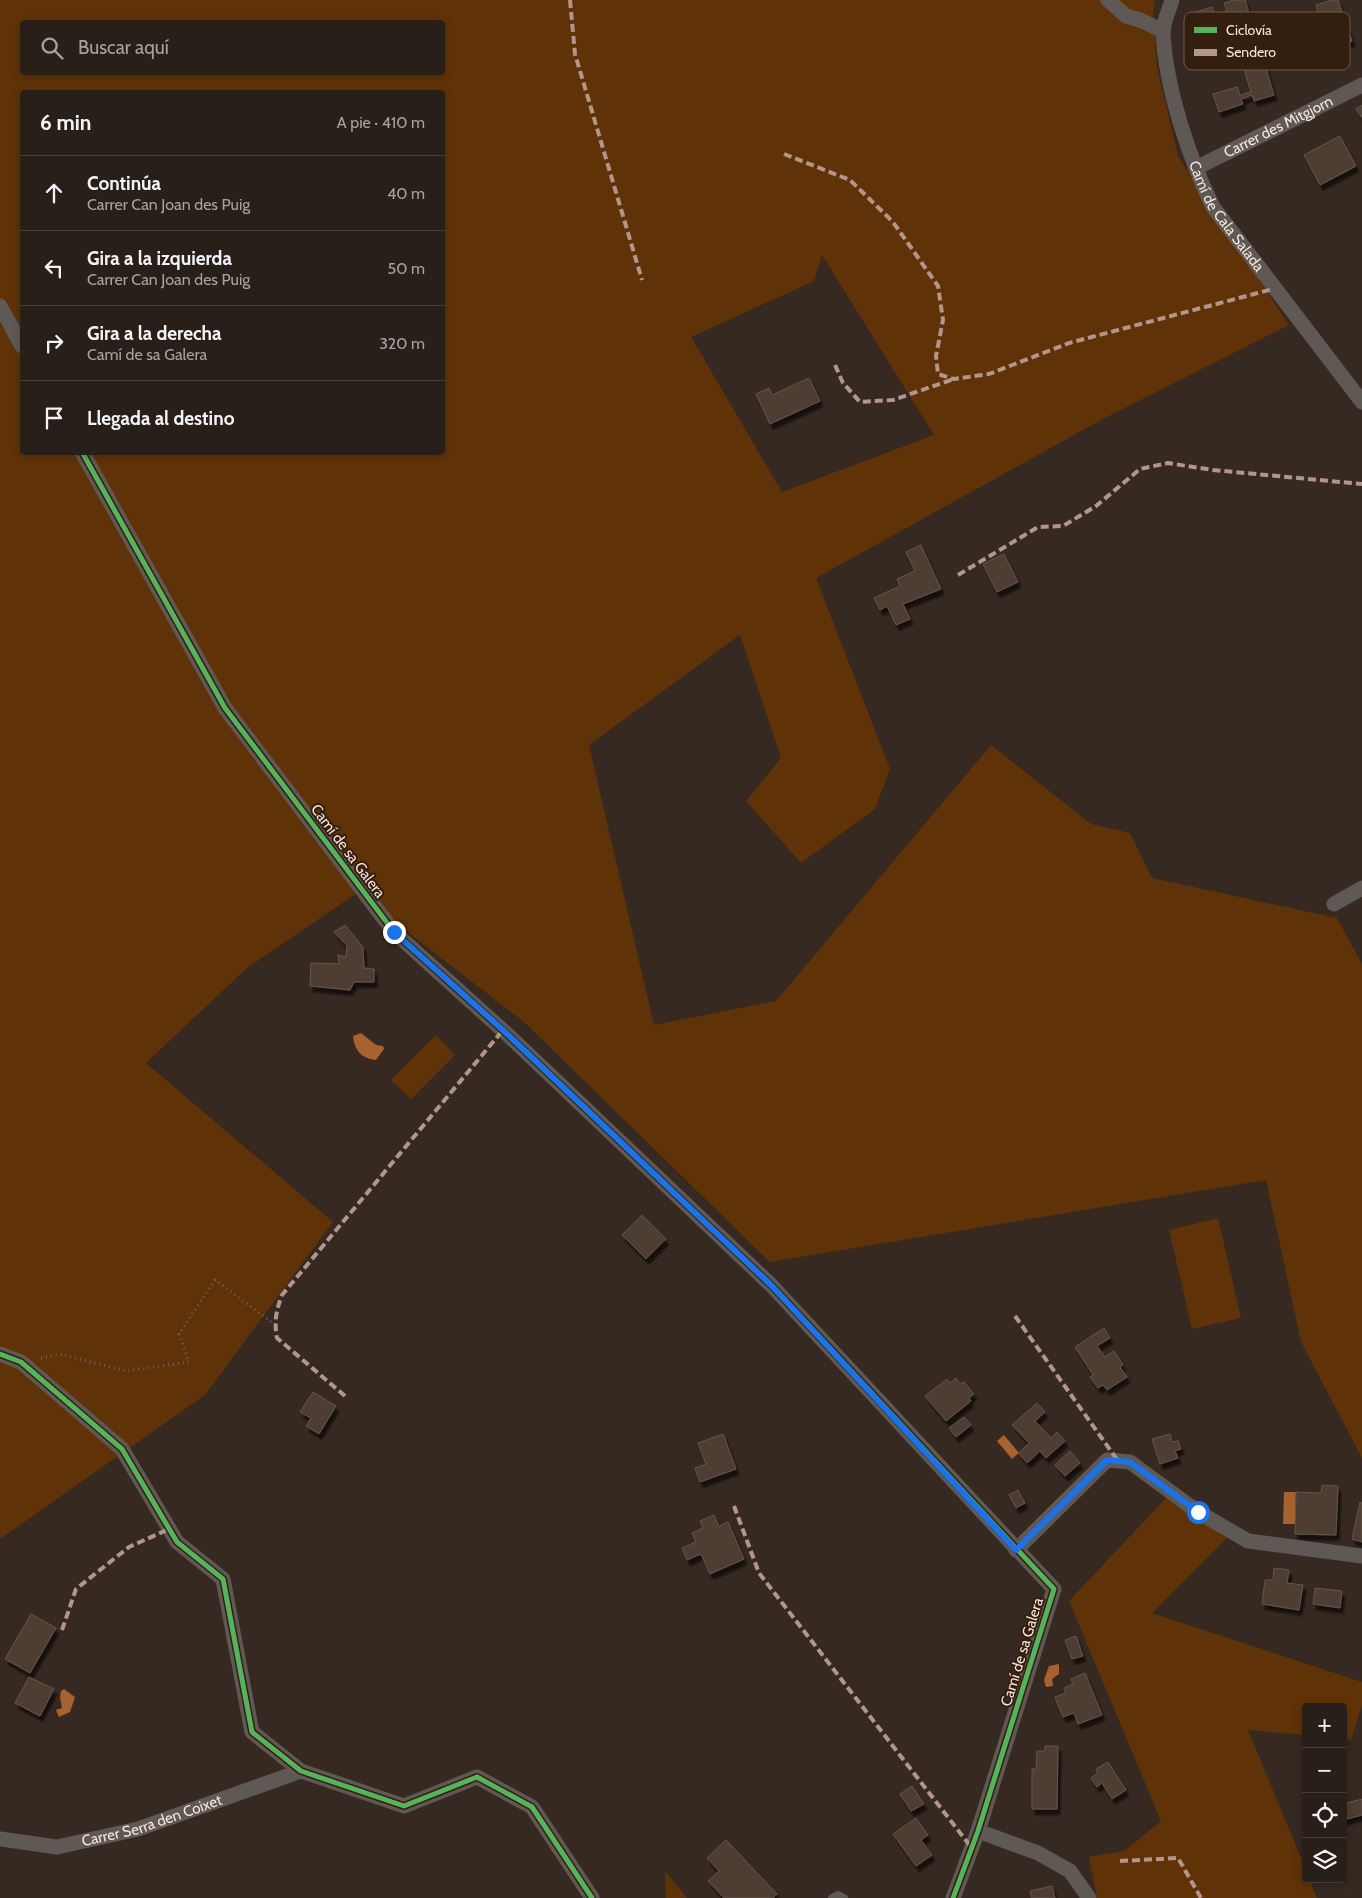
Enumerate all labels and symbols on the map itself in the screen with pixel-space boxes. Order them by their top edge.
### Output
legend [1184,12,1350,70]
text: Ciclovía [1226,21,1272,39]
text: Sendero [1226,43,1276,61]
street label: Carrer des Mitgjorn [1221,92,1336,162]
street label: Camí de Cala Salada [1185,158,1268,276]
street label: Camí de sa Galera [307,801,390,902]
route end [383,921,406,944]
route start [1187,1501,1210,1524]
street label: Camí de sa Galera [997,1595,1047,1708]
street label: Carrer Serra den Coixet [80,1791,224,1850]

